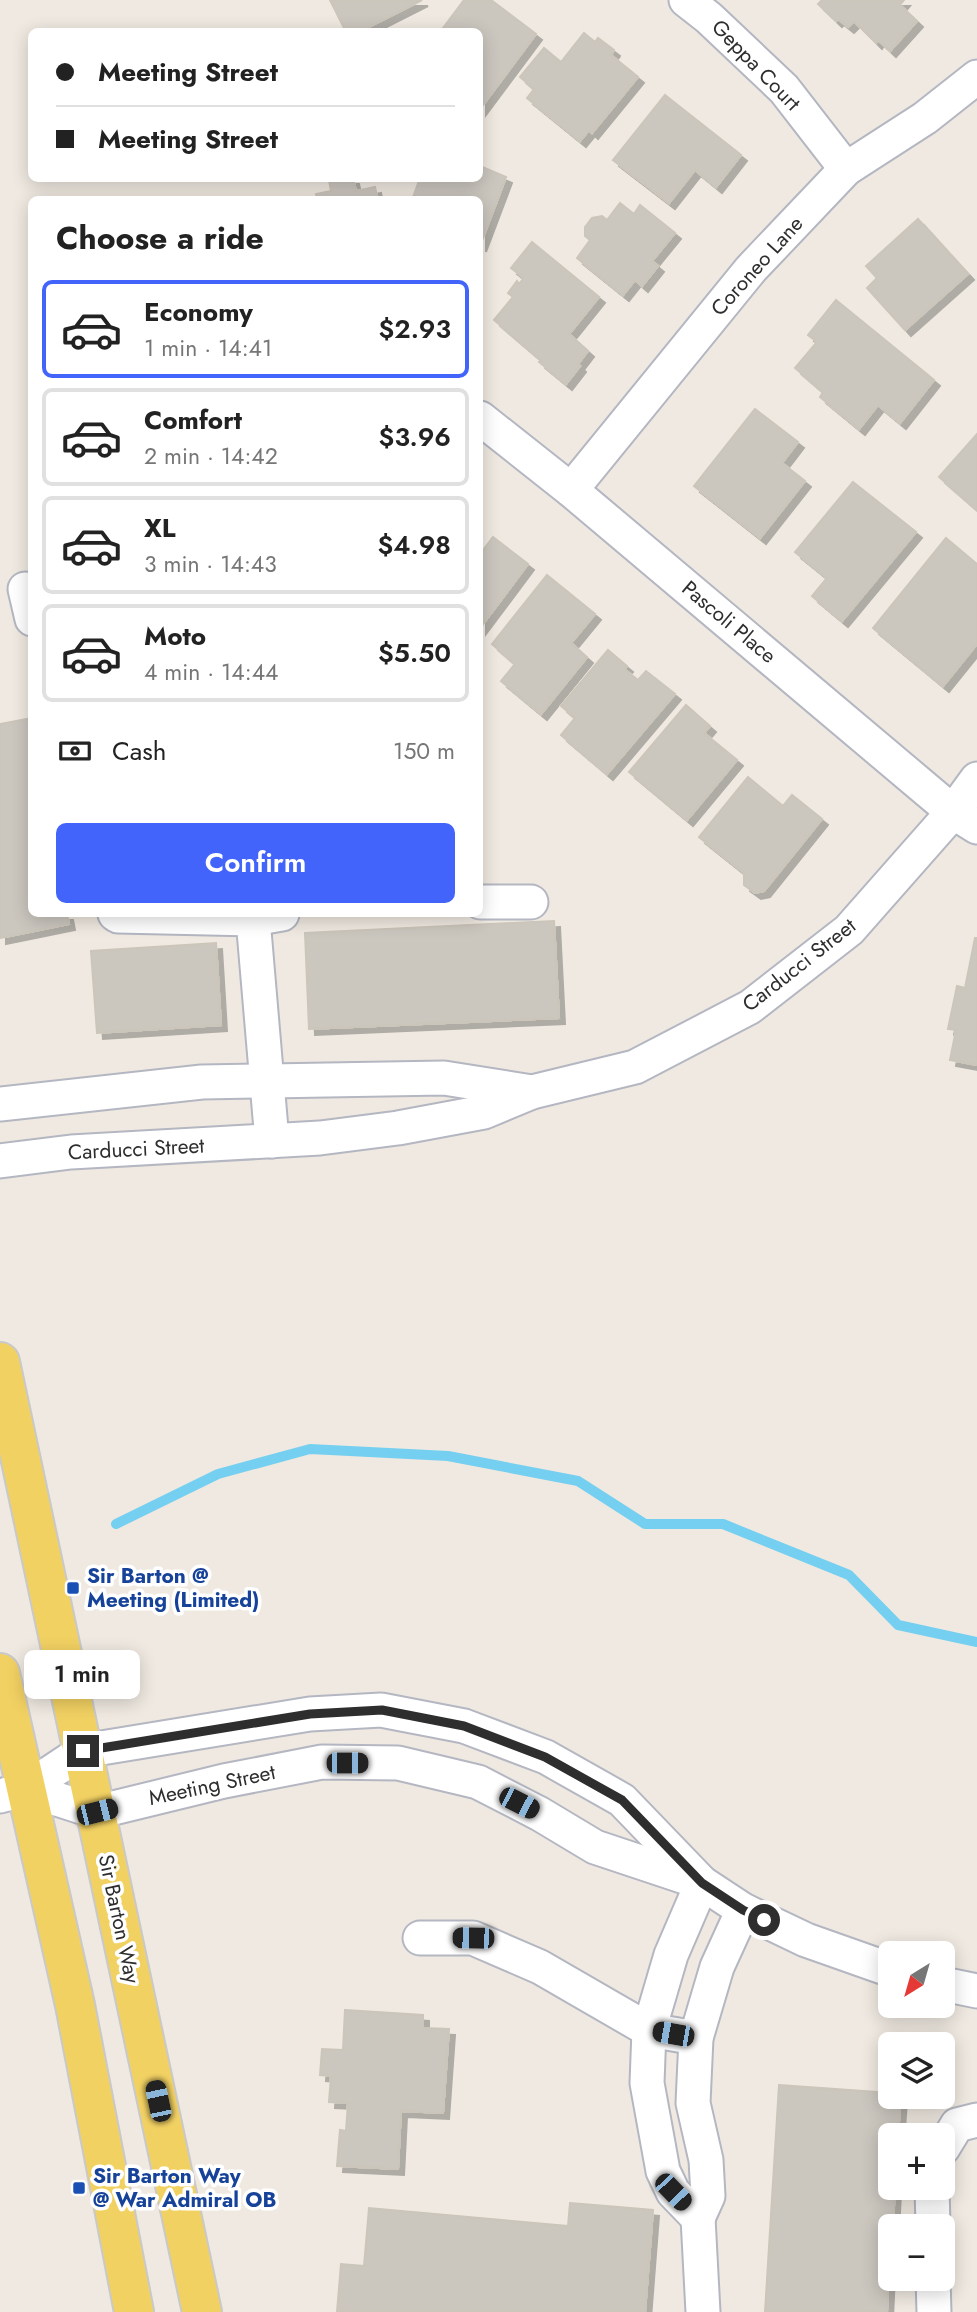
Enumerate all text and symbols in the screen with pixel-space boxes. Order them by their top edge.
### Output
street label: Geppa Court [705,13,807,117]
text: Meeting Street [98,53,278,91]
text: Meeting Street [98,120,278,158]
street label: Coroneo Lane [704,209,810,323]
text: Choose a ride [56,215,264,261]
text: Economy [144,293,253,331]
icon: car [60,298,123,361]
text: $2.93 [378,310,451,348]
text: 1 min · 14:41 [144,331,272,365]
text: Comfort [144,401,242,439]
icon: car [60,406,123,469]
text: $3.96 [379,418,451,456]
text: 2 min · 14:42 [144,439,278,473]
text: XL [144,509,176,547]
icon: car [60,514,123,577]
text: $4.98 [377,526,451,564]
text: 3 min · 14:43 [144,547,277,581]
street label: Pascoli Place [675,574,783,671]
text: Moto [144,617,206,655]
icon: car [60,622,123,685]
text: $5.50 [378,634,451,672]
text: 4 min · 14:44 [144,655,278,689]
icon: cash [56,732,94,770]
text: Cash [112,732,166,770]
text: 150 m [393,734,455,768]
button: Confirm [56,823,455,903]
street label: Carducci Street [736,911,862,1019]
street label: Carducci Street [67,1130,205,1168]
place label: Sir Barton @ Meeting (Limited) [87,1561,259,1615]
marker: Sir Barton @ Meeting (Limited) [65,1580,81,1596]
callout: 1 min [25,1650,141,1698]
text: 1 min [54,1657,110,1691]
route end [67,1735,99,1767]
car [327,1753,369,1774]
street label: Meeting Street [146,1757,278,1813]
car [496,1784,543,1822]
car [75,1797,120,1827]
street label: Sir Barton Way [91,1852,147,1987]
route start [748,1904,780,1936]
car [452,1927,495,1949]
north arrow [878,1941,956,2018]
map controls [878,1941,955,2291]
car [651,2020,696,2048]
button: layers [878,2032,955,2109]
car [144,2078,173,2124]
button: + [878,2123,955,2200]
place label: Sir Barton Way @ War Admiral OB [93,2161,277,2215]
car [651,2170,696,2214]
marker: Sir Barton Way @ War Admiral OB [71,2180,87,2196]
button: − [878,2214,955,2291]

